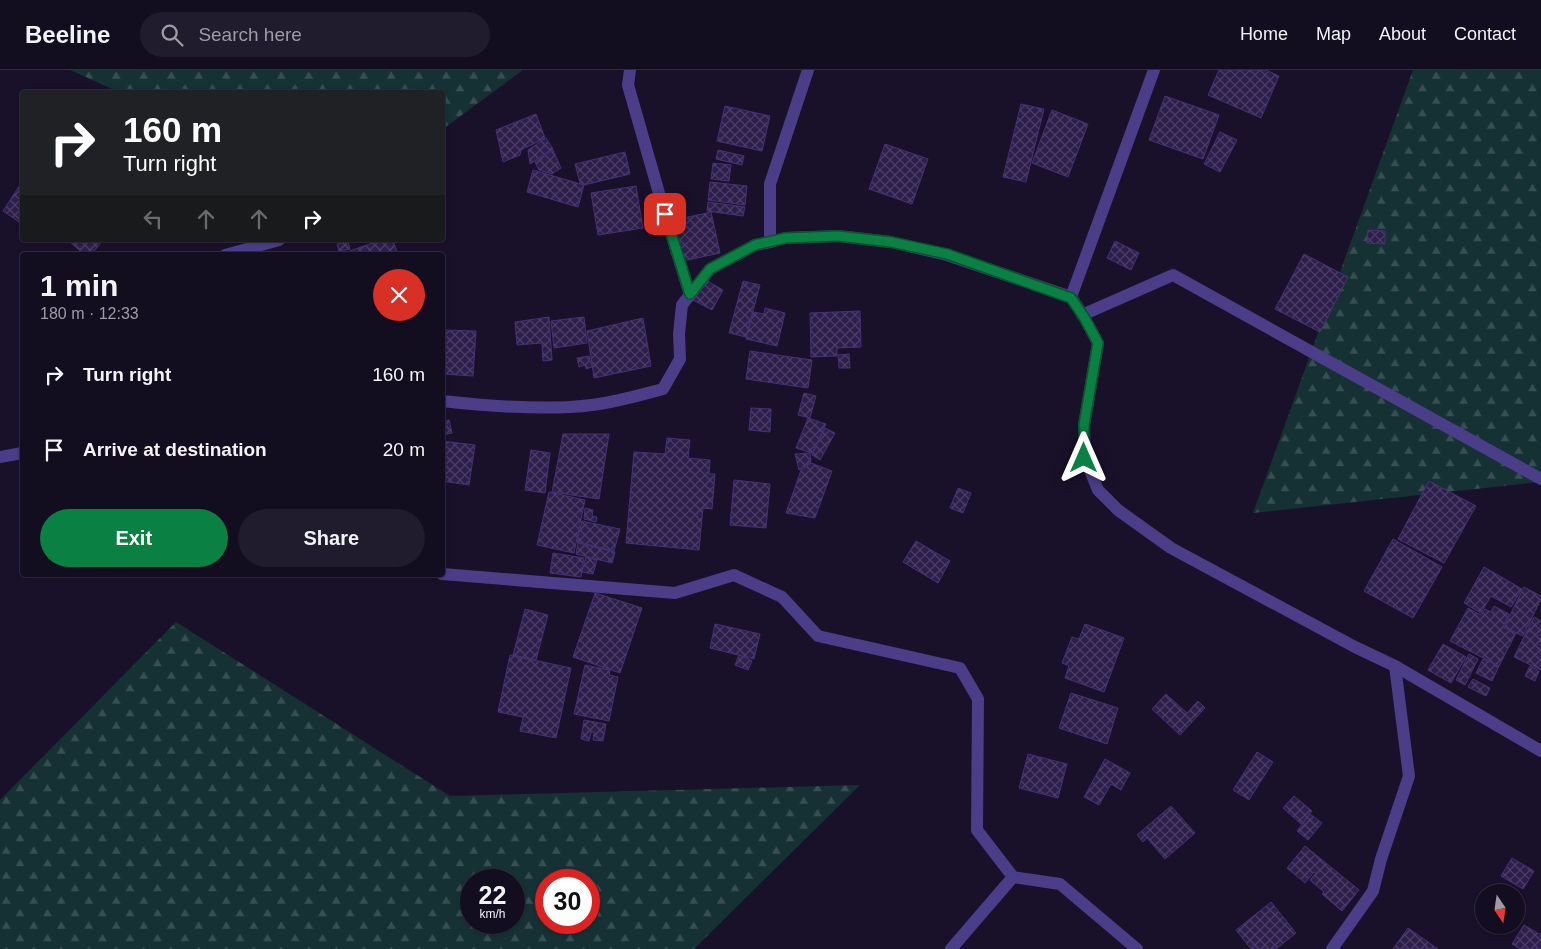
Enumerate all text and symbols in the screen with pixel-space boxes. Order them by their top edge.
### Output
search box [140,12,490,57]
text: Beeline [25,21,110,48]
icon: search [158,21,186,49]
text: Search here [198,24,302,45]
text: Home [1240,24,1288,44]
text: Map [1316,24,1351,44]
text: About [1379,24,1426,44]
text: Contact [1454,24,1516,44]
icon: right [40,110,105,175]
text: 160 m [123,110,222,149]
text: Turn right [123,151,216,176]
pin [644,193,686,235]
icon: arrive [651,200,679,228]
icon: left [139,205,167,233]
icon: ahead [192,205,220,233]
icon: ahead [245,205,273,233]
icon: right [298,205,326,233]
text: 1 min [40,269,118,302]
button: close [373,269,425,321]
text: 180 m · 12:33 [40,305,139,322]
icon: right [40,361,68,389]
text: Turn right [83,364,171,385]
text: 160 m [372,364,425,385]
position arrow [1057,431,1109,483]
icon: arrive [40,436,68,464]
text: Arrive at destination [83,439,267,460]
text: 20 m [383,439,425,460]
button: Exit [40,509,228,567]
button: Share [238,509,425,567]
speed limit sign: 30 [535,869,600,934]
text: 22 [479,881,506,909]
north arrow [1475,884,1525,934]
map controls [1475,884,1525,934]
text: km/h [479,907,506,921]

